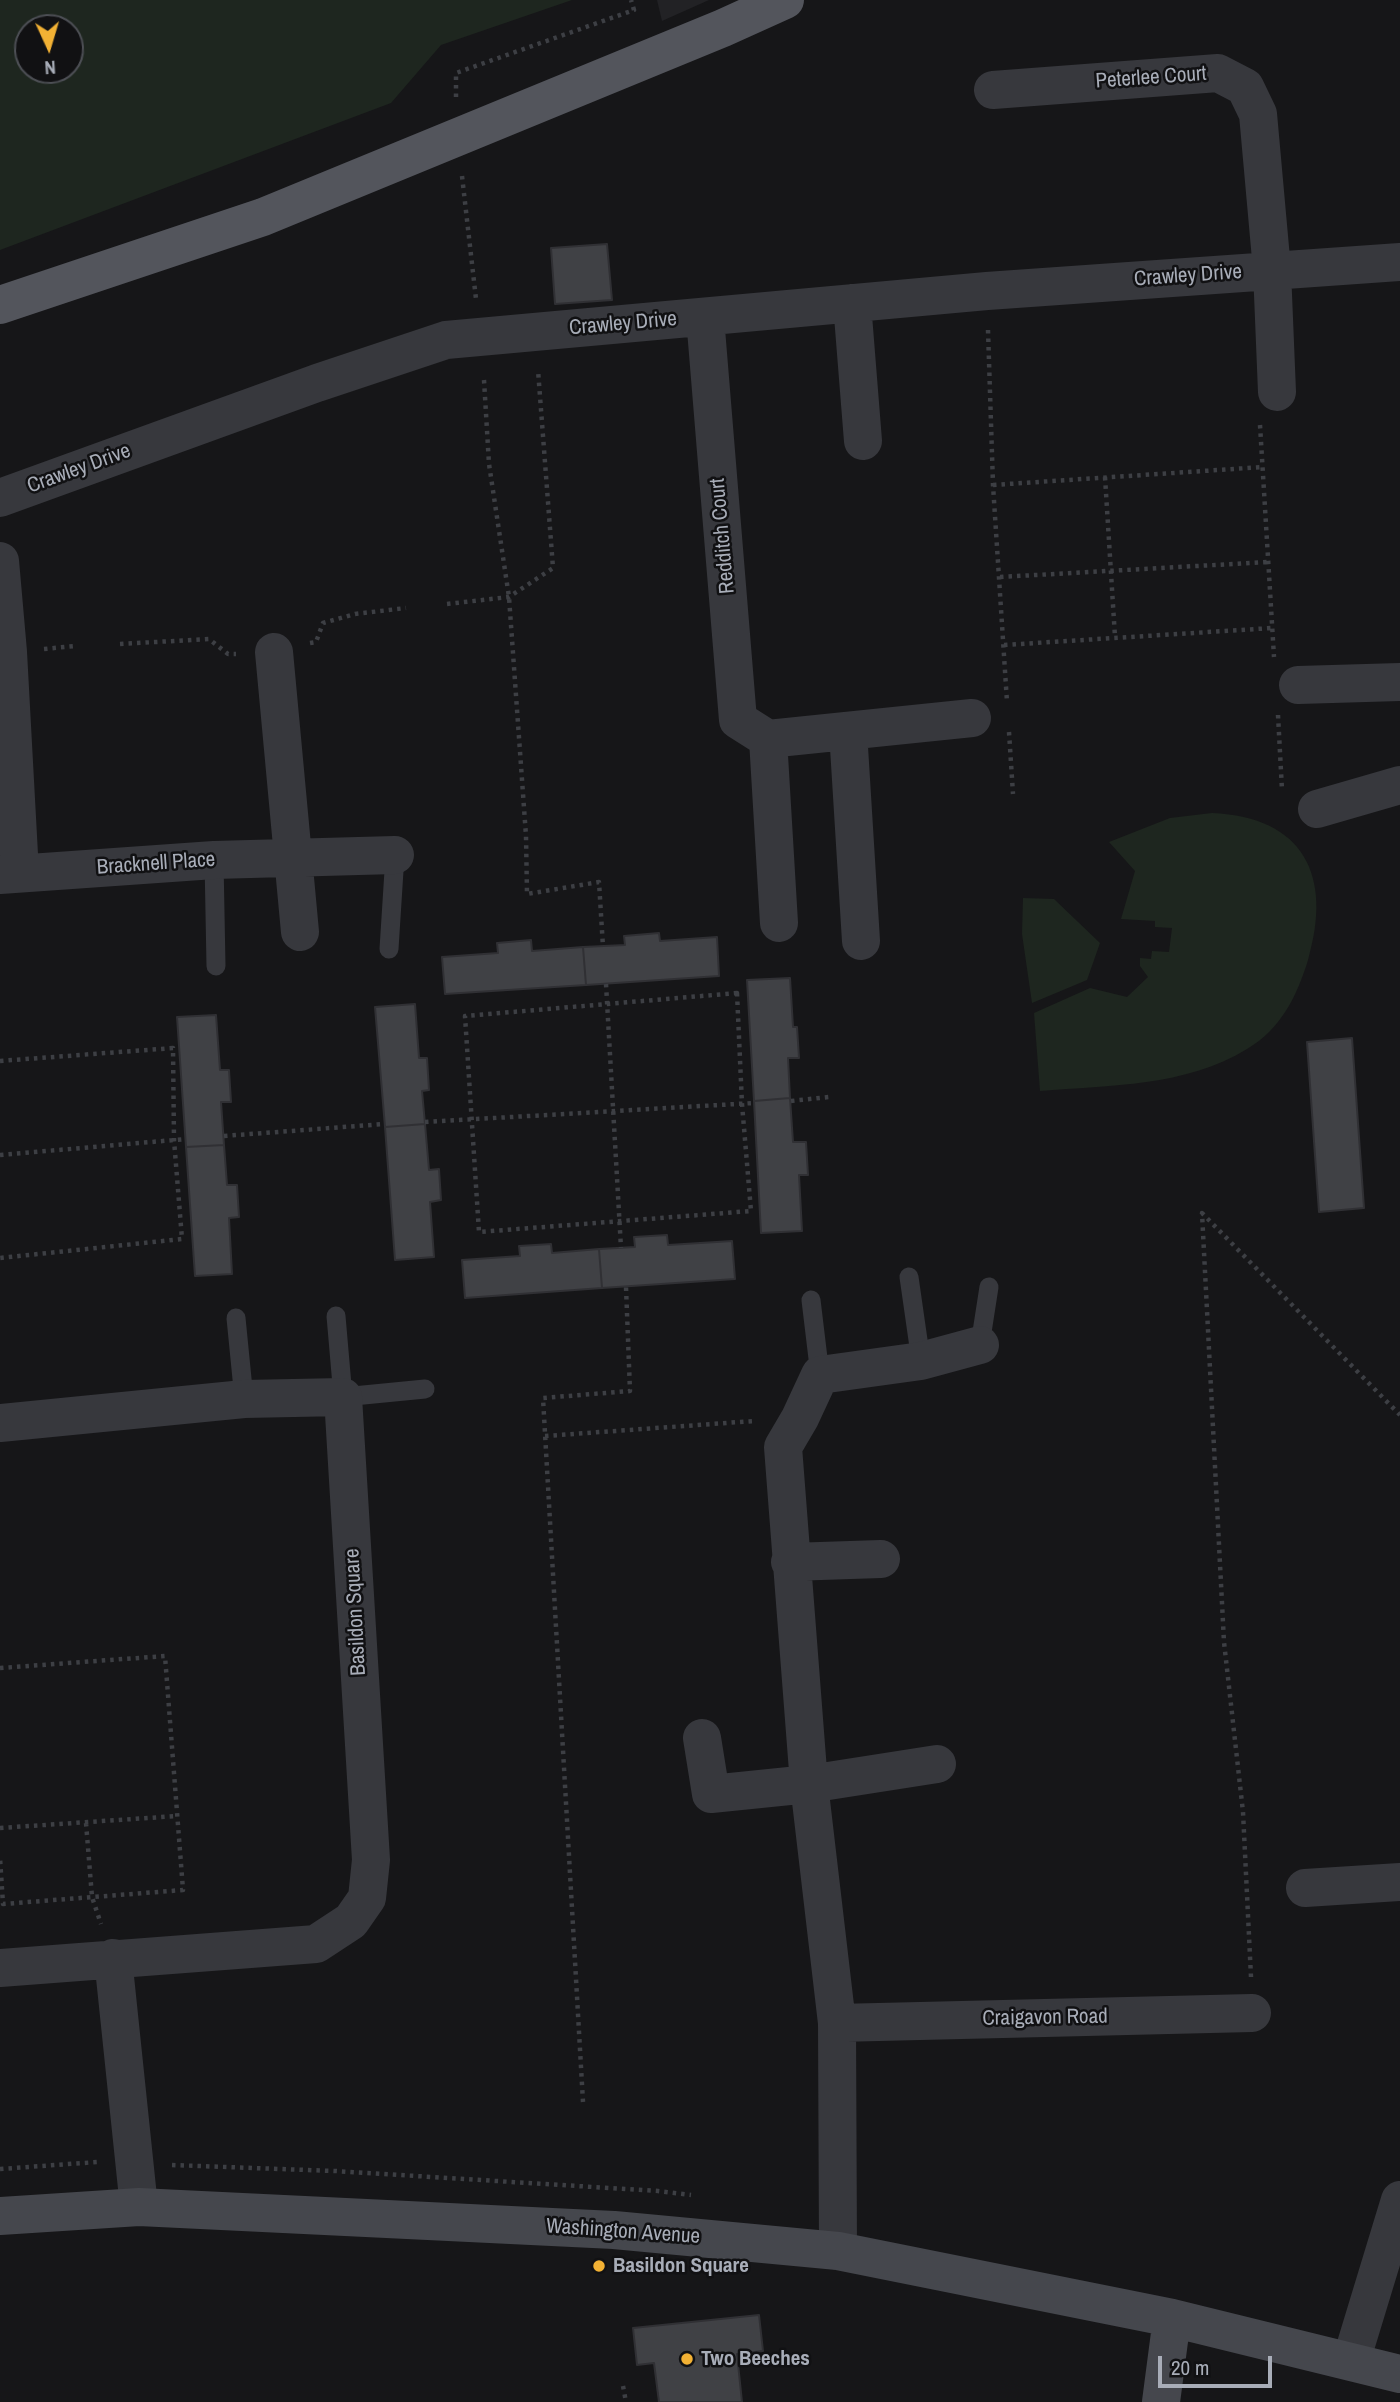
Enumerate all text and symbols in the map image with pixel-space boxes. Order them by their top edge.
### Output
north arrow [14,14,84,84]
text: N [44,55,57,81]
street label: Peterlee Court [1095,62,1207,94]
street label: Crawley Drive [1133,260,1243,292]
street label: Crawley Drive [568,307,678,341]
street label: Crawley Drive [24,439,134,499]
street label: Redditch Court [705,477,741,595]
street label: Bracknell Place [96,847,216,881]
street label: Basildon Square [340,1548,372,1676]
street label: Craigavon Road [982,2004,1108,2032]
street label: Washington Avenue [545,2214,701,2250]
place label: Basildon Square [613,2253,749,2279]
marker: Basildon Square [591,2258,607,2274]
scale bar [1162,2342,1276,2386]
place label: Two Beeches [701,2346,810,2372]
marker: Two Beeches [679,2351,695,2367]
text: 20 m [1171,2353,1209,2382]

